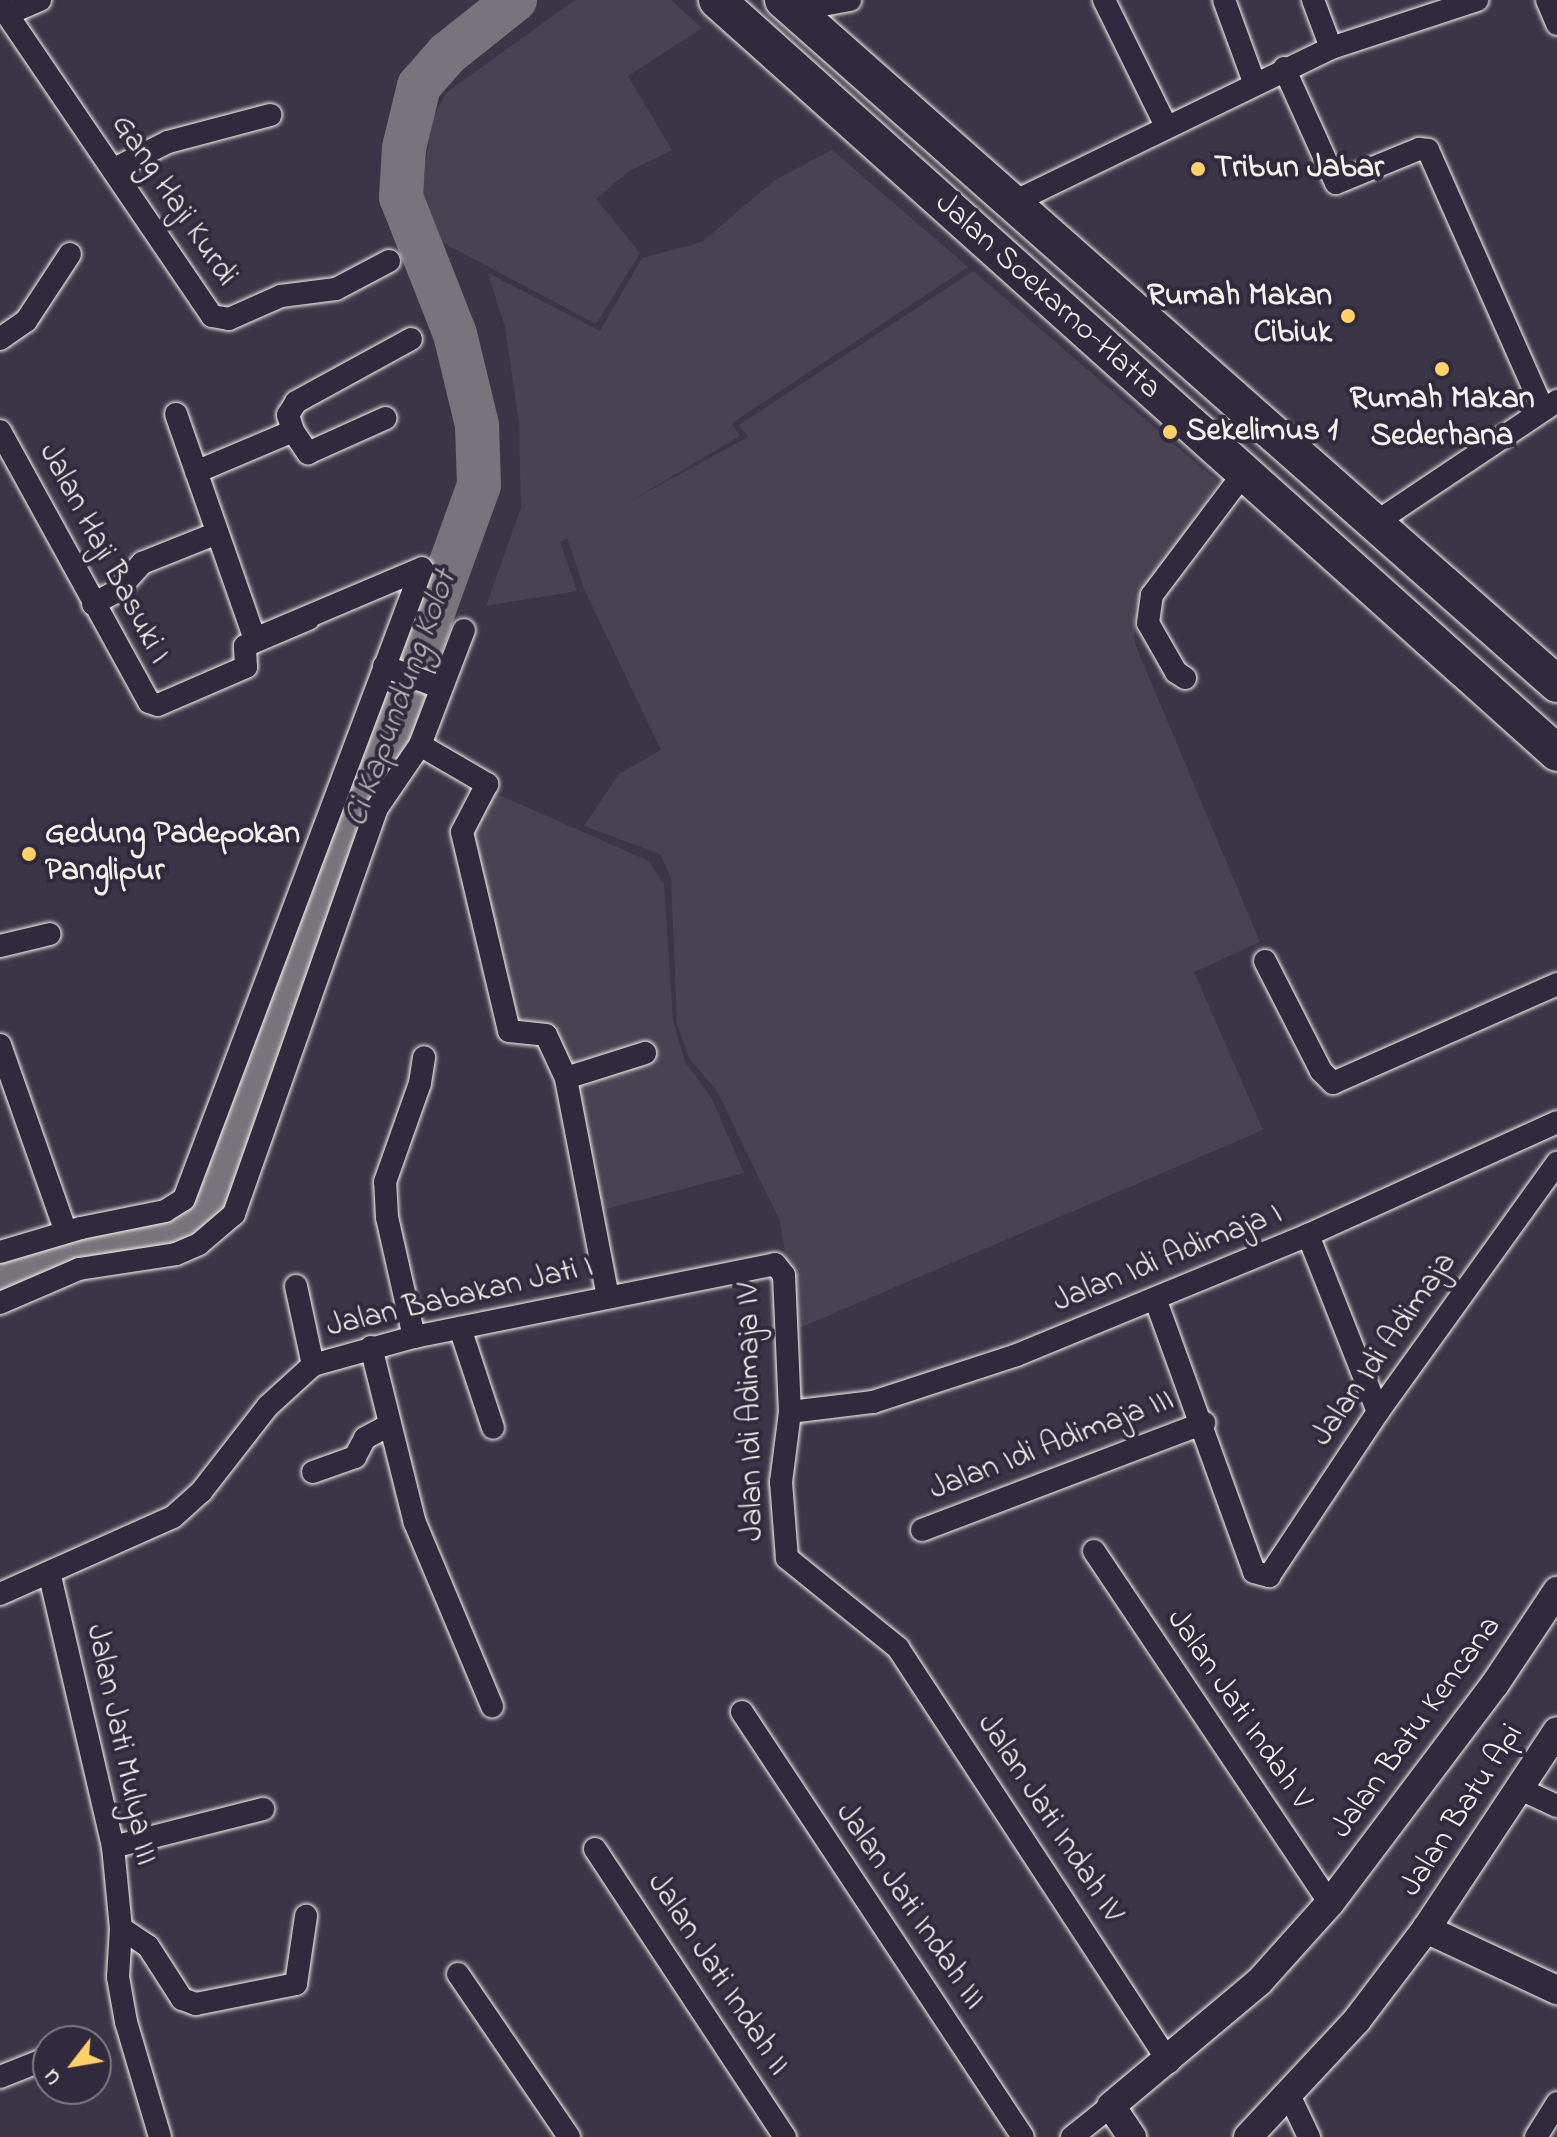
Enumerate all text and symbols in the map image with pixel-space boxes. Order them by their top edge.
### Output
street label: Gang Haji Kurdi [101,108,245,294]
place label: Tribun Jabar [1214,150,1384,188]
marker: Tribun Jabar [1189,160,1207,178]
street label: Jalan Soekarno-Hatta [926,185,1168,409]
place label: Rumah Makan Cibiuk [1147,279,1332,354]
marker: Rumah Makan Cibiuk [1339,307,1357,325]
marker: Rumah Makan Sederhana [1433,360,1451,378]
place label: Rumah Makan Sederhana [1350,382,1534,457]
place label: Sekelimus 1 [1186,413,1338,451]
marker: Sekelimus 1 [1161,423,1179,441]
street label: Jalan Haji Basuki I [29,437,177,671]
water label: Ci Kapundung Kolot [337,565,467,833]
place label: Gedung Padepokan Panglipur [45,817,300,892]
marker: Gedung Padepokan Panglipur [20,845,38,863]
street label: Jalan Idi Adimaja I [1048,1196,1288,1322]
street label: Jalan Idi Adimaja [1304,1246,1466,1454]
street label: Jalan Babakan Jati I [323,1249,597,1347]
street label: Jalan Idi Adimaja IV [731,1282,773,1542]
street label: Jalan Idi Adimaja III [925,1382,1179,1510]
street label: Jalan Jati Indah V [1157,1602,1319,1818]
street label: Jalan Batu Kencana [1324,1609,1510,1847]
street label: Jalan Jati Mulya III [76,1621,164,1869]
street label: Jalan Jati Indah IV [967,1707,1131,1931]
street label: Jalan Batu Api [1393,1718,1533,1904]
street label: Jalan Jati Indah III [826,1796,992,2018]
street label: Jalan Jati Indah II [637,1867,797,2083]
north arrow [32,2025,112,2105]
text: U [36,2062,70,2091]

